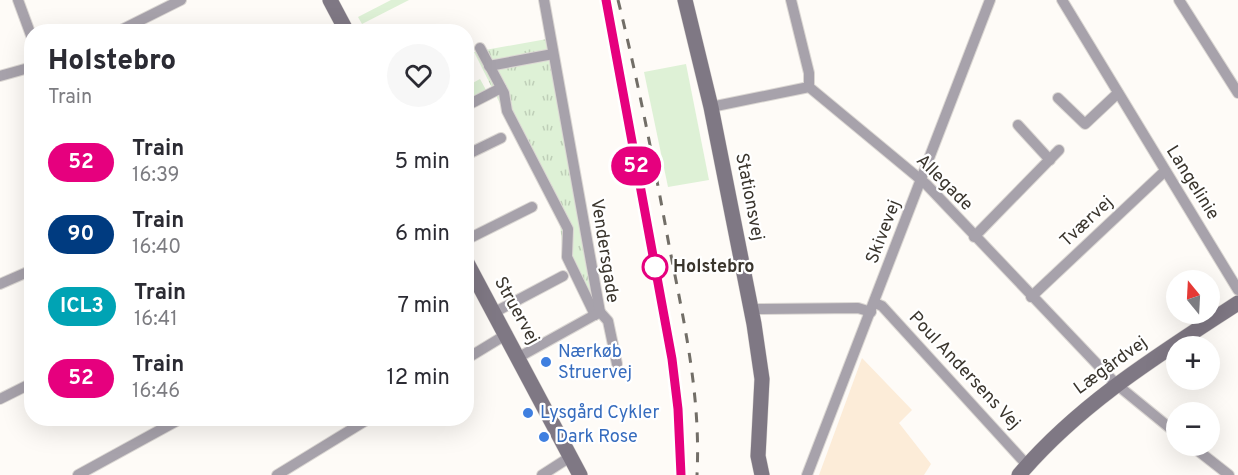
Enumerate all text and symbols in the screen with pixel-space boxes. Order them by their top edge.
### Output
text: Holstebro [48,44,176,80]
button: heart [387,44,450,107]
text: Train [48,85,92,111]
text: Train [132,136,184,163]
street label: Langelinie [1160,141,1224,225]
line badge: 52 [609,146,663,186]
text: 52 [68,149,94,176]
text: 5 min [395,149,450,176]
street label: Allegade [911,150,977,216]
street label: Stationsvej [729,151,769,243]
text: 52 [623,153,649,180]
text: 16:39 [132,163,179,189]
street label: Tværvej [1055,191,1119,253]
street label: Vendersgade [584,197,624,305]
street label: Skivevej [861,197,907,267]
text: Train [132,208,184,235]
text: 90 [68,221,94,248]
text: 6 min [395,221,450,248]
text: 16:40 [132,235,181,261]
marker: Holstebro [642,254,668,280]
place label: Holstebro [673,256,754,279]
north arrow [1166,270,1220,324]
map controls [1166,270,1220,456]
street label: Struervej [488,273,544,349]
text: Train [134,280,186,307]
text: ICL3 [60,293,104,320]
text: 7 min [398,293,450,320]
text: 16:41 [134,307,178,333]
street label: Poul Andersens Vej [903,307,1025,435]
street label: Lægårdvej [1070,332,1152,400]
button: + [1166,336,1220,390]
place label: Nærkøb Struervej [558,341,632,385]
text: Train [132,352,184,379]
marker: Nærkøb Struervej [539,355,553,369]
text: 52 [68,365,94,392]
text: 12 min [387,365,450,392]
text: 16:46 [132,379,180,405]
place label: Lysgård Cykler [540,402,659,425]
button: − [1166,402,1220,456]
marker: Lysgård Cykler [521,406,535,420]
place label: Dark Rose [556,426,638,449]
marker: Dark Rose [537,430,551,444]

